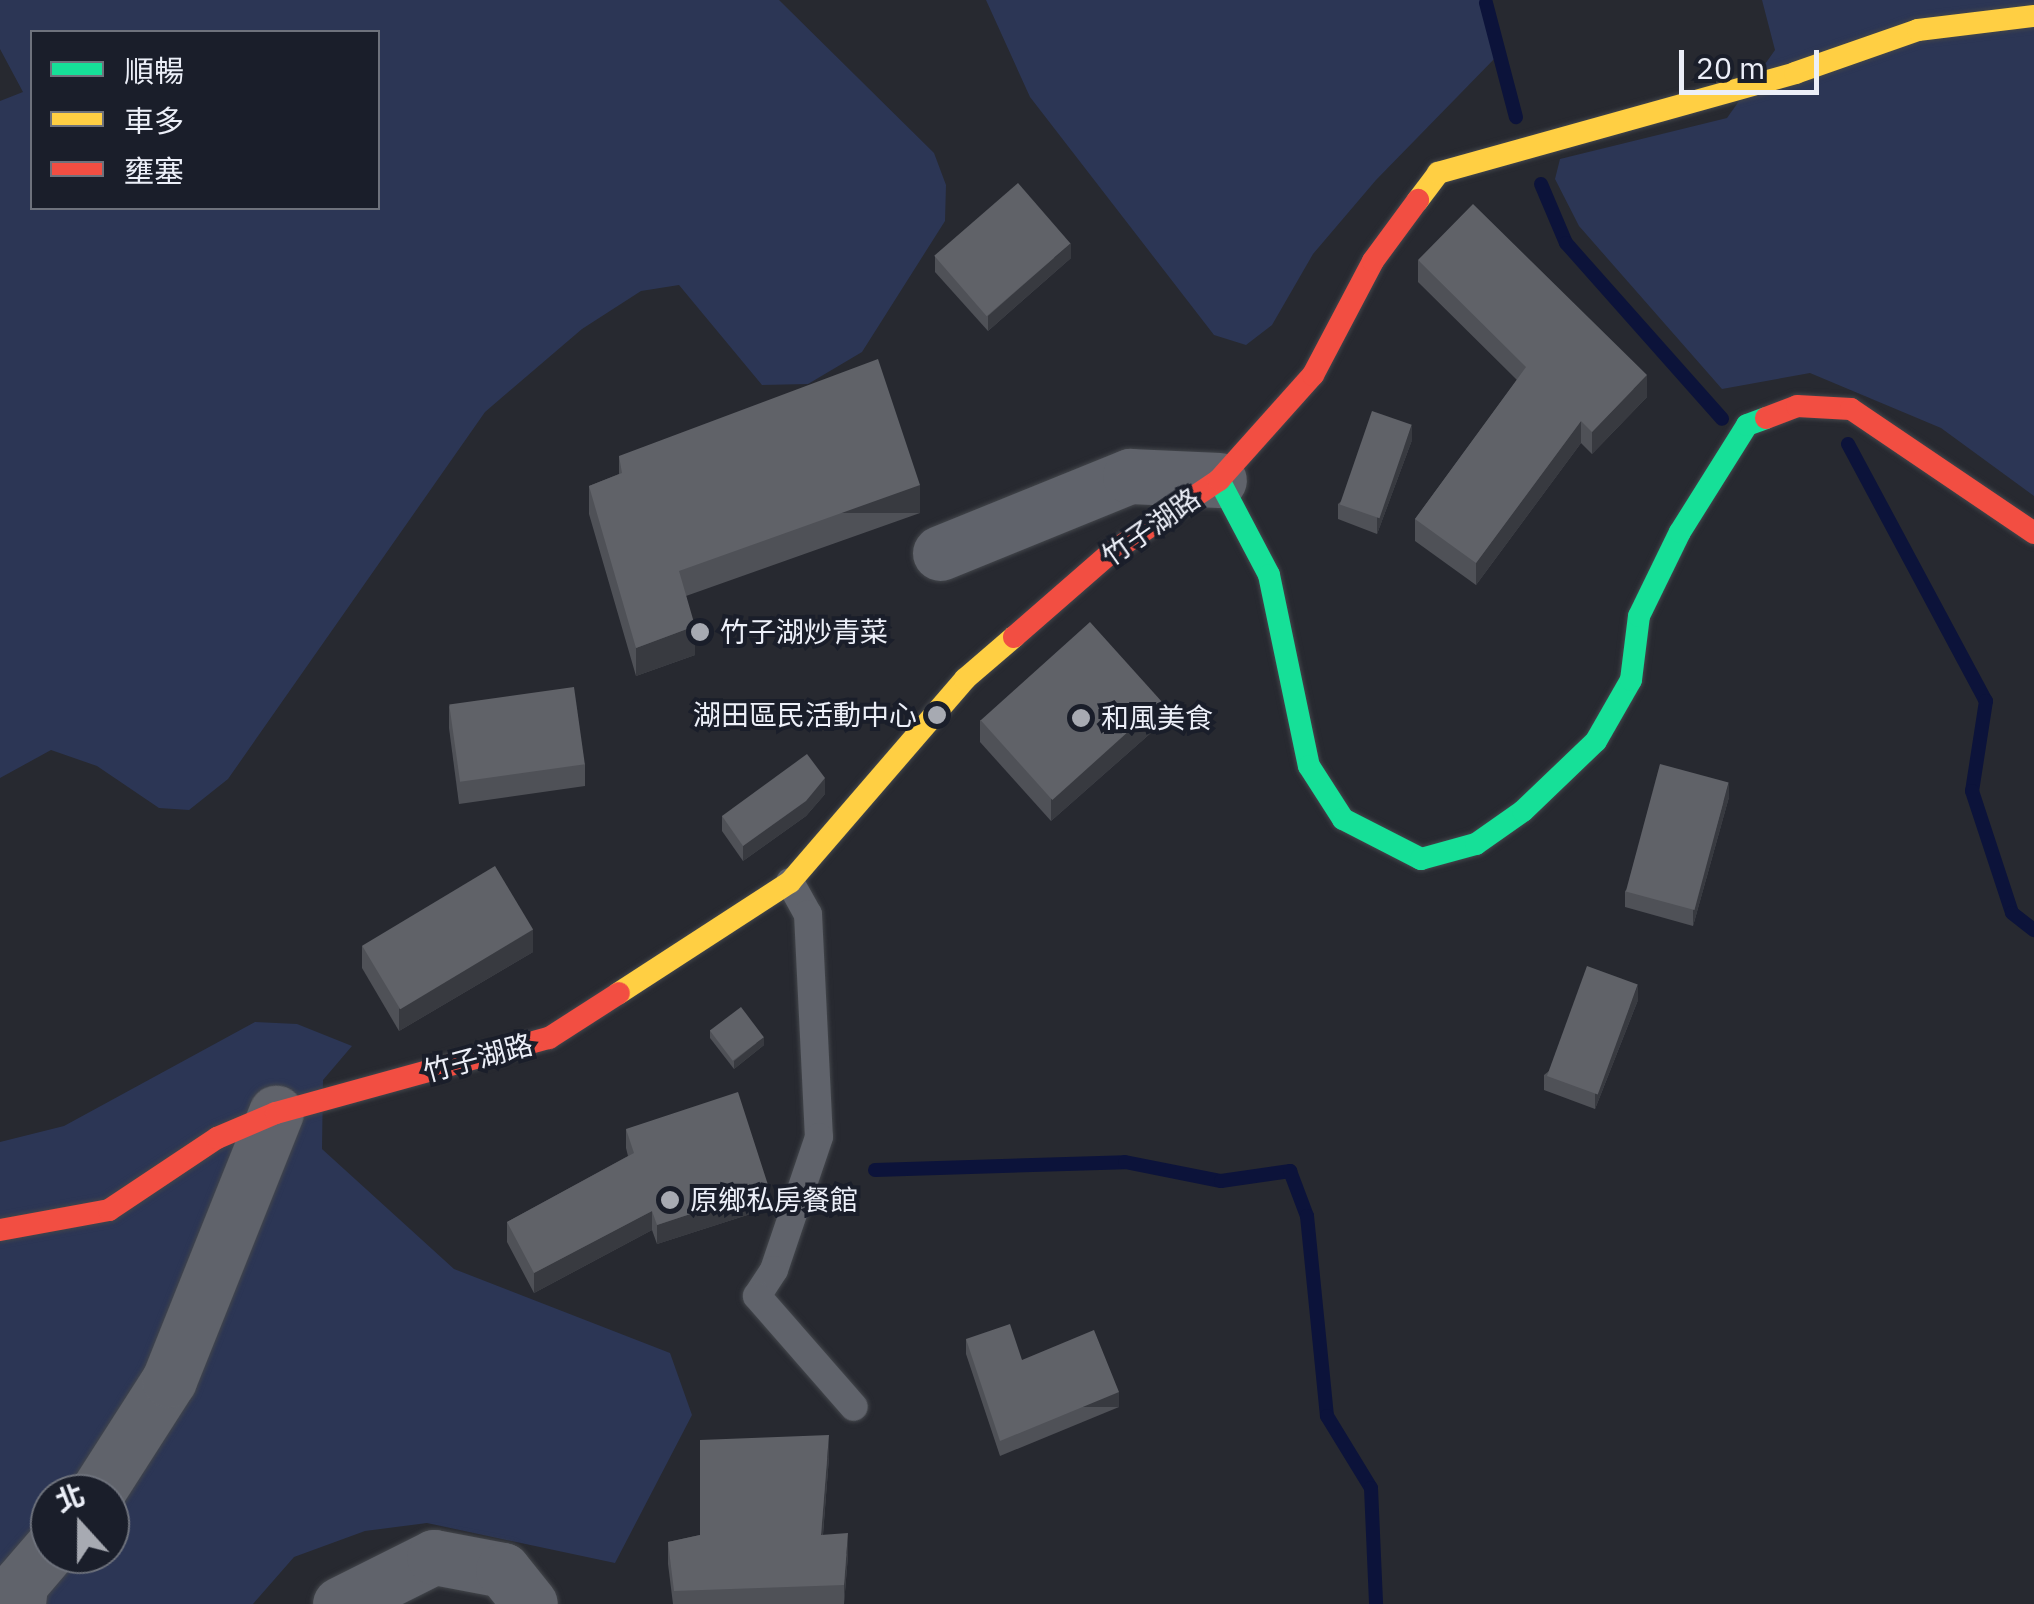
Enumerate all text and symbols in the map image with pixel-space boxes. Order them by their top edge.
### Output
legend [30,30,380,210]
scale bar [1684,30,1824,92]
text: 20 m [1696,48,1765,87]
text: 順暢 [124,51,184,90]
text: 車多 [124,101,184,140]
text: 壅塞 [124,151,184,190]
street label: 竹子湖路 [1095,481,1207,573]
place label: 竹子湖炒青菜 [720,615,888,649]
marker: 竹子湖炒青菜 [689,621,711,643]
place label: 湖田區民活動中心 [693,698,917,732]
place label: 和風美食 [1101,701,1213,735]
marker: 湖田區民活動中心 [926,704,948,726]
marker: 和風美食 [1070,707,1092,729]
street label: 竹子湖路 [420,1027,536,1089]
place label: 原鄉私房餐館 [690,1183,858,1217]
marker: 原鄉私房餐館 [659,1189,681,1211]
north arrow [30,1474,130,1574]
text: 北 [50,1475,89,1520]

